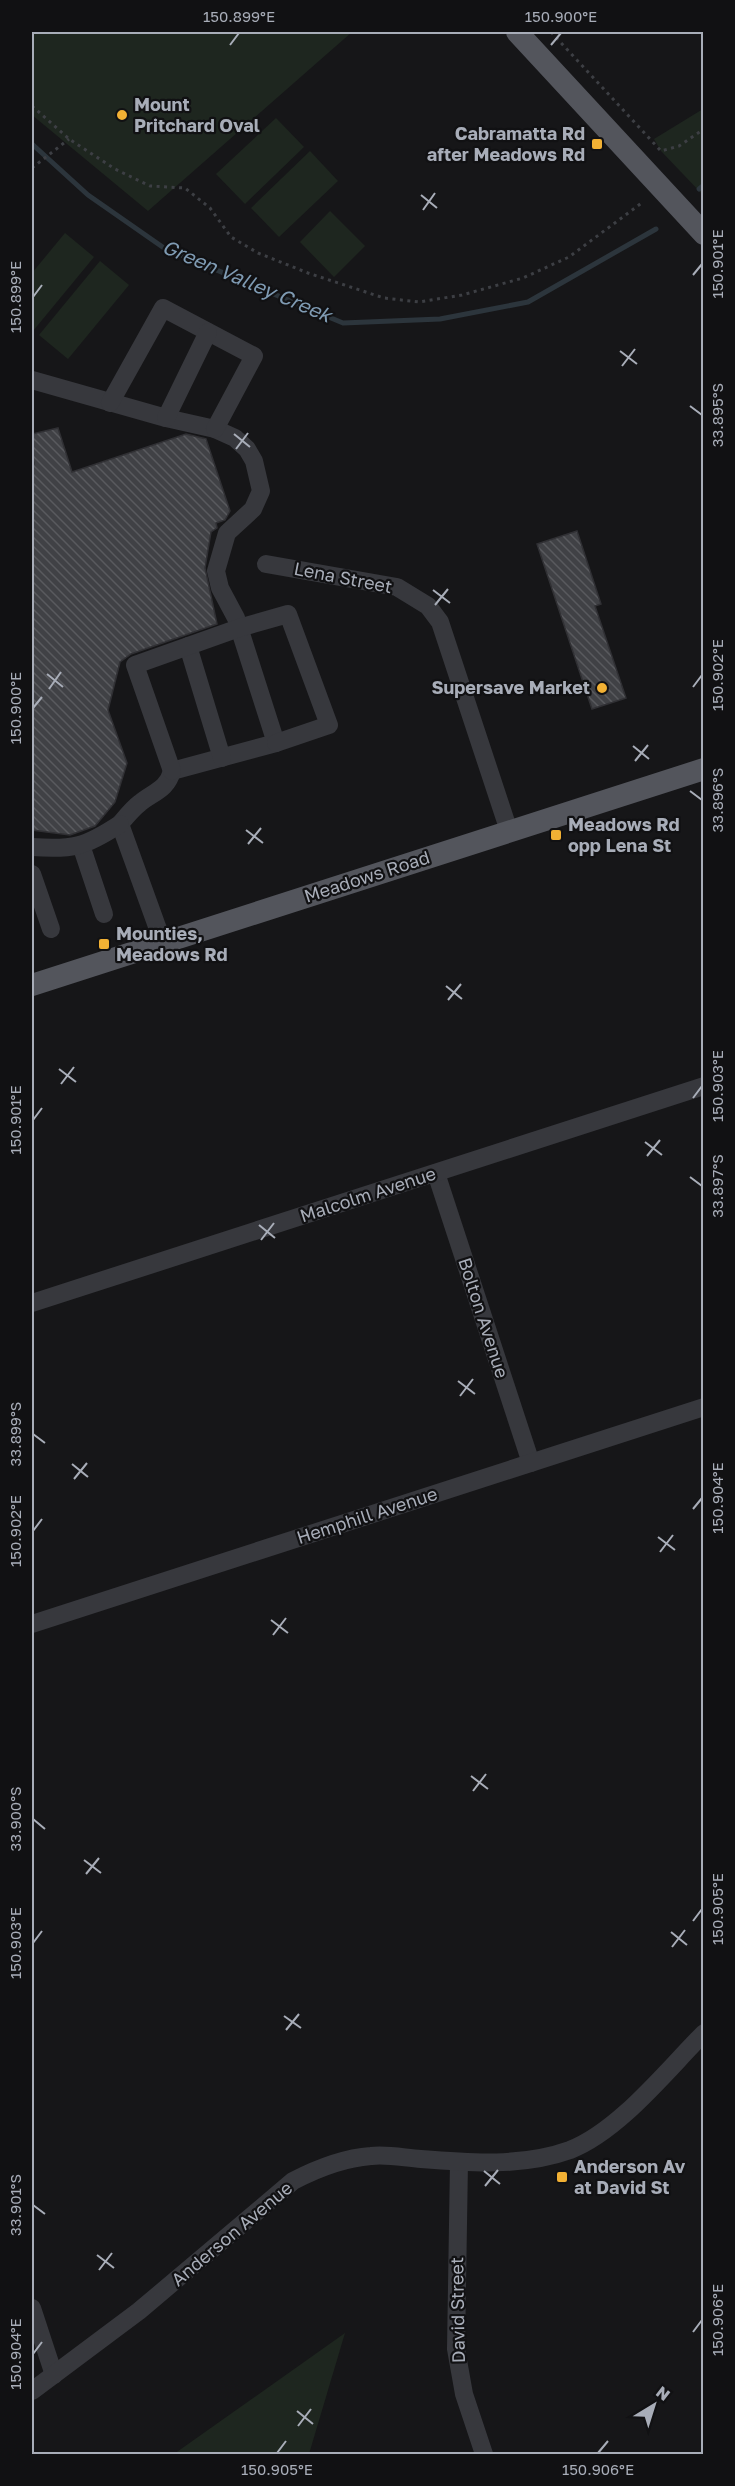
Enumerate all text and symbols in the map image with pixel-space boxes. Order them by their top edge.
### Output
text: 150.899°E [203,7,275,25]
text: 150.900°E [525,7,597,25]
place label: Mount Pritchard Oval [134,93,260,136]
marker: Mount Pritchard Oval [115,108,129,122]
place label: Cabramatta Rd after Meadows Rd [427,122,585,165]
marker: Cabramatta Rd after Meadows Rd [590,137,604,151]
text: 150.901°E [708,229,726,299]
water label: Green Valley Creek [159,234,338,329]
text: 150.899°E [6,261,24,333]
text: 33.895°S [708,383,726,447]
street label: Lena Street [292,557,394,597]
text: 150.902°E [708,639,726,711]
text: 150.900°E [6,672,24,744]
place label: Supersave Market [431,676,590,698]
marker: Supersave Market [595,681,609,695]
text: 33.896°S [708,768,726,832]
place label: Meadows Rd opp Lena St [568,813,680,856]
marker: Meadows Rd opp Lena St [549,828,563,842]
street label: Meadows Road [301,845,432,907]
place label: Mounties, Meadows Rd [116,922,228,965]
marker: Mounties, Meadows Rd [97,937,111,951]
text: 150.903°E [708,1050,726,1122]
text: 150.901°E [6,1085,24,1155]
text: 33.897°S [708,1154,726,1218]
street label: Malcolm Avenue [297,1162,438,1226]
street label: Bolton Avenue [454,1255,514,1381]
text: 33.899°S [6,1402,24,1466]
text: 150.904°E [708,1462,726,1534]
street label: Hemphill Avenue [294,1482,440,1548]
text: 150.902°E [6,1495,24,1567]
text: 33.900°S [6,1786,24,1852]
text: 150.905°E [708,1873,726,1945]
text: 150.903°E [6,1907,24,1979]
place label: Anderson Av at David St [574,2155,685,2198]
marker: Anderson Av at David St [555,2170,569,2184]
text: 33.901°S [6,2174,24,2236]
street label: Anderson Avenue [166,2176,296,2290]
street label: David Street [445,2257,469,2363]
text: 150.906°E [708,2284,726,2356]
text: 150.904°E [6,2318,24,2390]
north arrow [624,2375,684,2435]
text: N [652,2382,674,2405]
text: 150.905°E [241,2460,313,2478]
text: 150.906°E [562,2460,634,2478]

